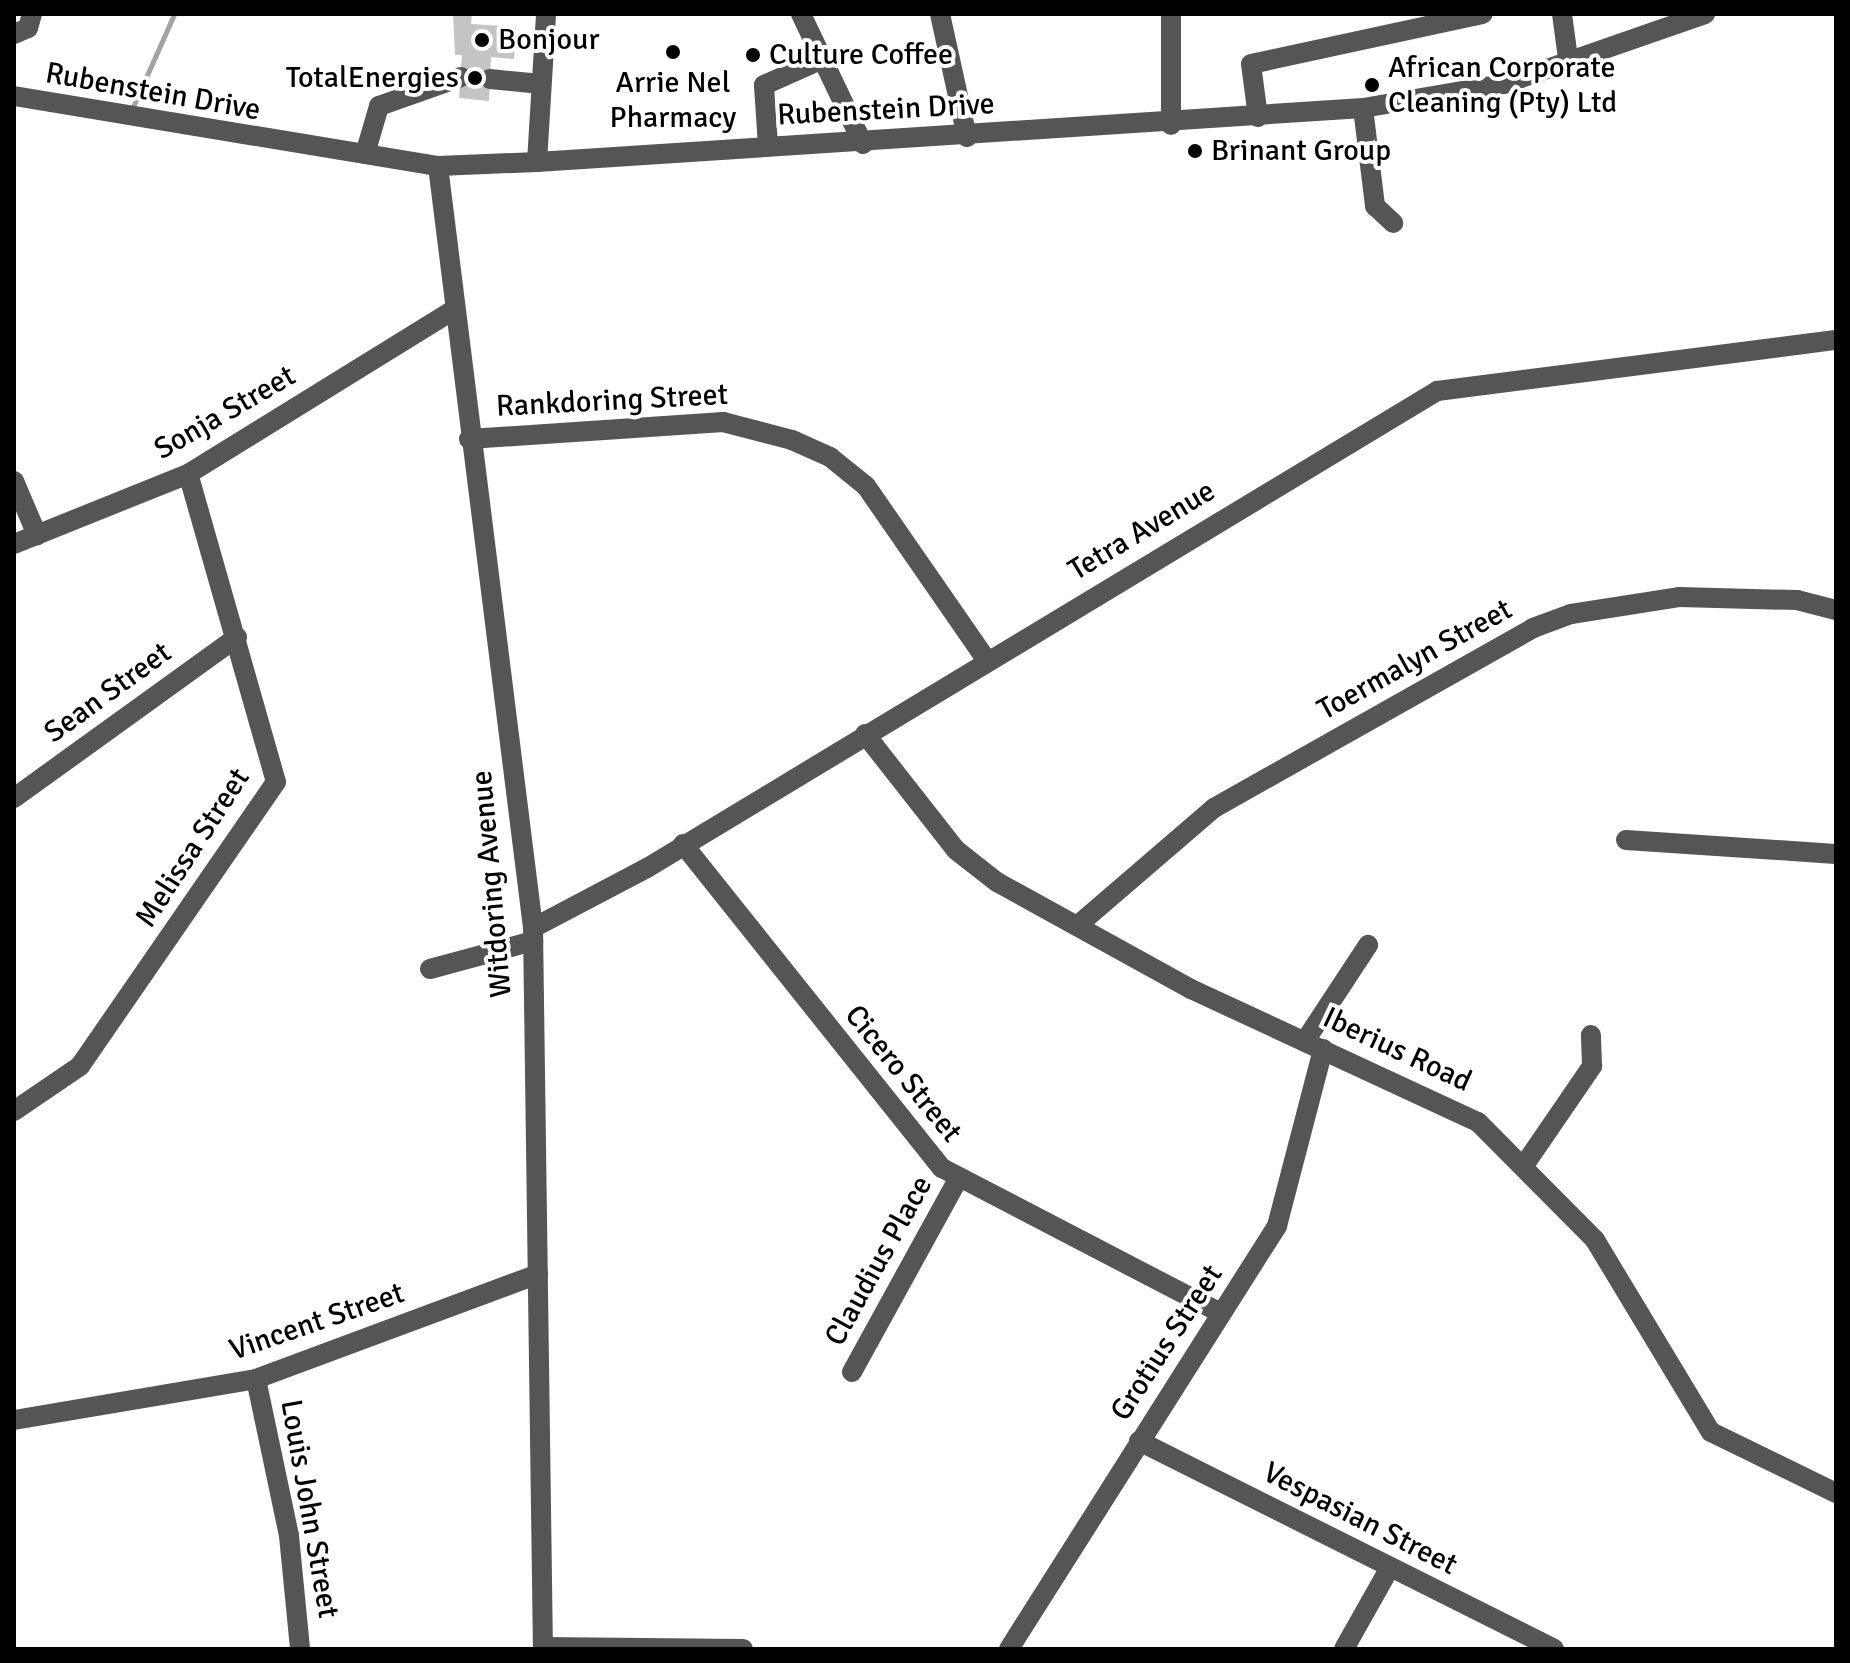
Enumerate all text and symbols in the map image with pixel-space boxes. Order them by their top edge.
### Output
place label: Bonjour [498,22,600,58]
marker: Bonjour [473,31,491,49]
place label: Culture Coffee [769,37,953,73]
marker: Arrie Nel Pharmacy [664,43,682,61]
marker: Culture Coffee [744,46,762,64]
place label: African Corporate Cleaning (Pty) Ltd [1388,50,1617,120]
street label: Rubenstein Drive [43,55,263,129]
place label: TotalEnergies [286,60,459,96]
place label: Arrie Nel Pharmacy [610,65,736,136]
marker: TotalEnergies [466,69,484,87]
marker: African Corporate Cleaning (Pty) Ltd [1363,76,1381,94]
street label: Rubenstein Drive [776,86,996,134]
place label: Brinant Group [1211,133,1391,169]
marker: Brinant Group [1186,142,1204,160]
street label: Sonja Street [148,358,302,468]
street label: Rankdoring Street [495,377,729,425]
street label: Tetra Avenue [1062,473,1222,589]
street label: Toermalyn Street [1312,592,1518,728]
street label: Sean Street [38,635,178,751]
street label: Melissa Street [128,762,258,934]
street label: Witdoring Avenue [464,769,520,999]
street label: Cicero Street [837,998,969,1150]
street label: Iberius Road [1317,1000,1477,1100]
street label: Claudius Place [818,1170,940,1352]
street label: Grotius Street [1103,1258,1231,1428]
street label: Vincent Street [225,1275,409,1369]
street label: Louis John Street [272,1397,346,1621]
street label: Vespasian Street [1257,1455,1463,1583]

